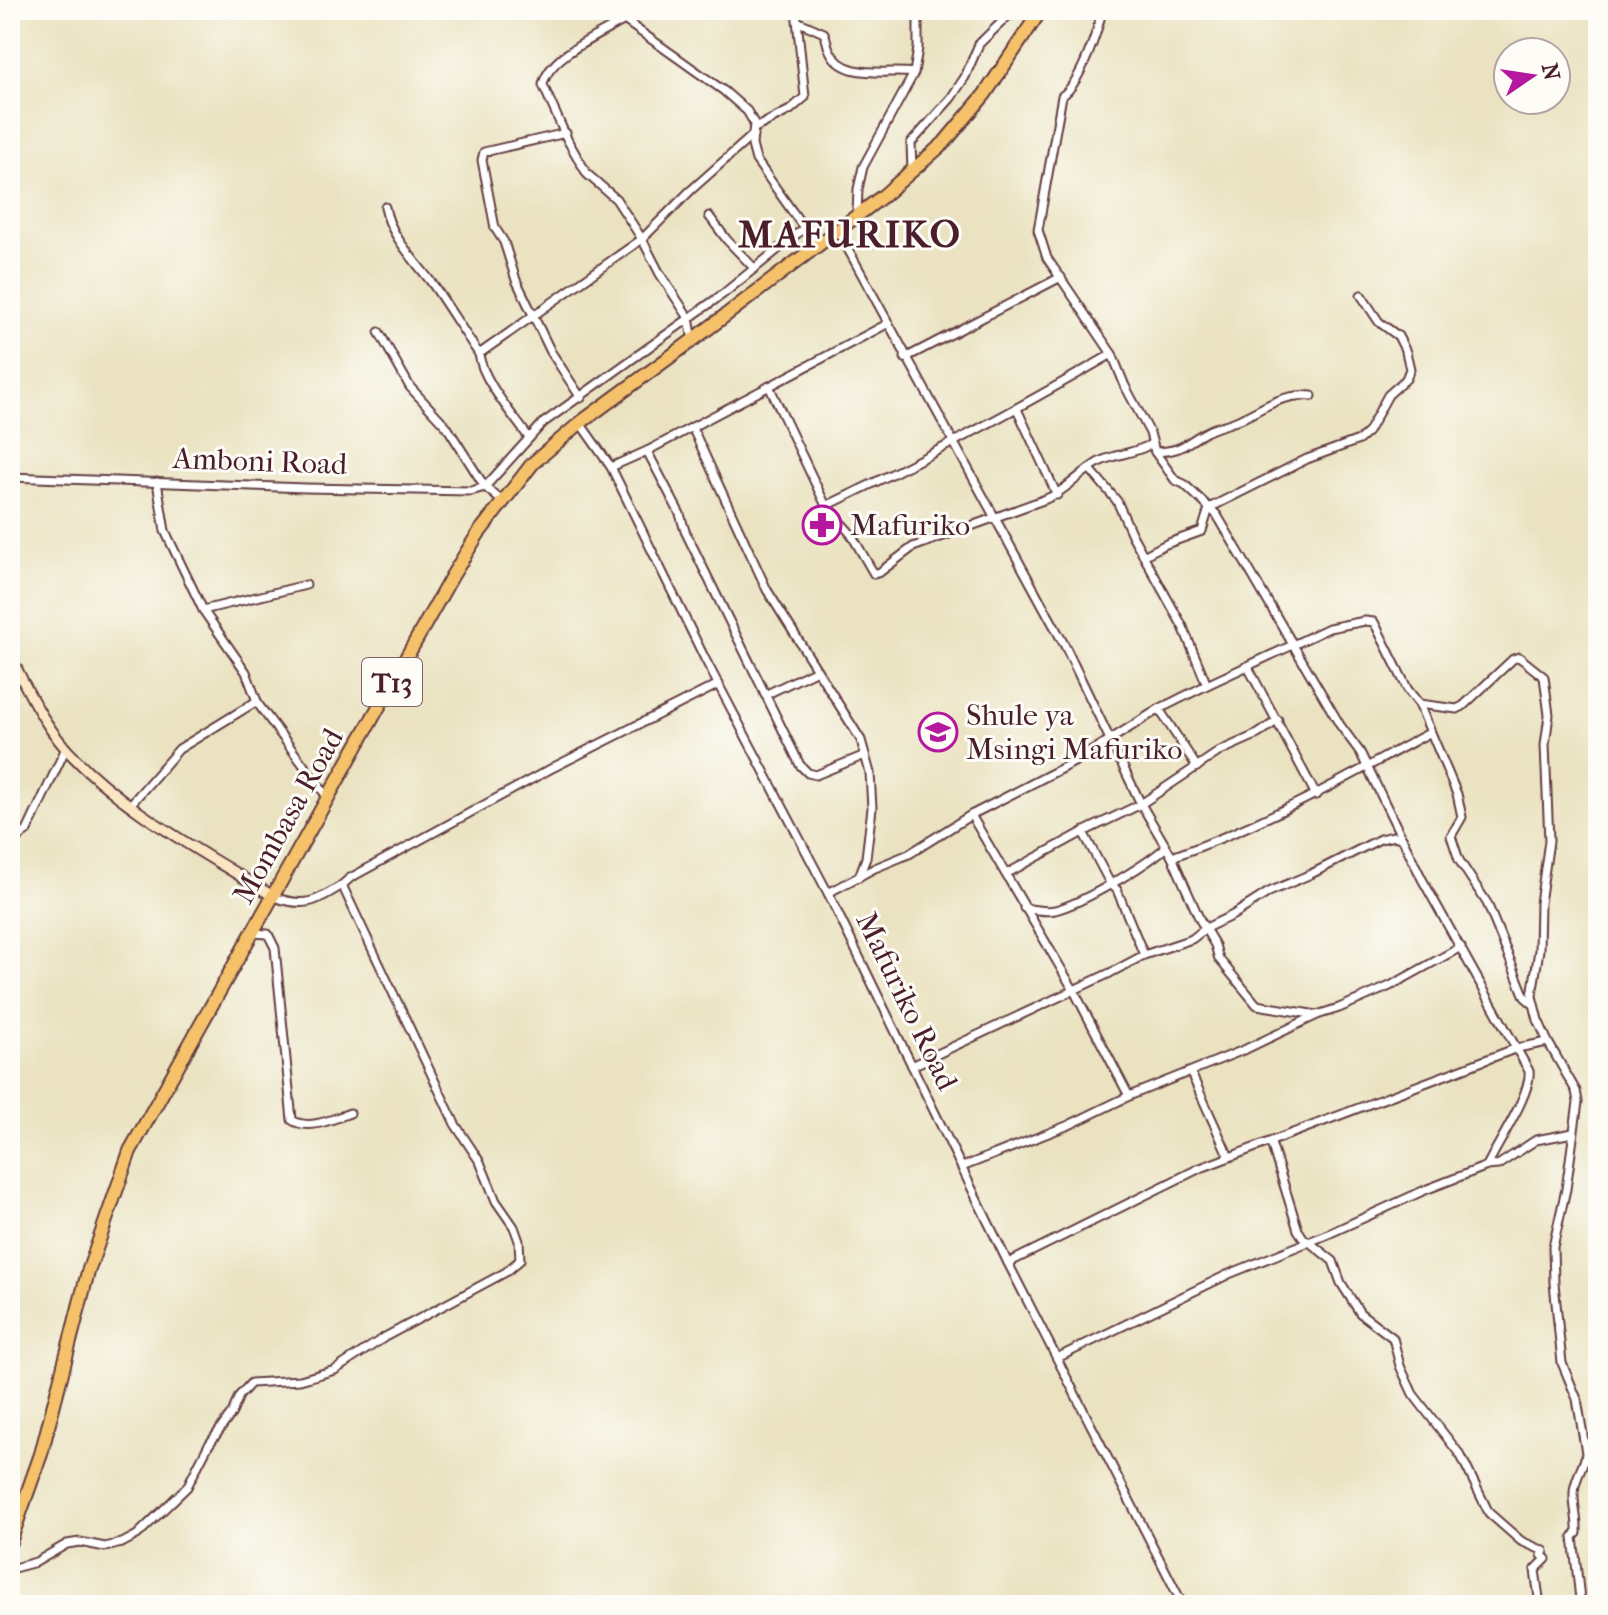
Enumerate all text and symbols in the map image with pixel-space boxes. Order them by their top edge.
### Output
north arrow [1492,36,1572,116]
text: N [1536,61,1565,83]
district label: MAFURIKO [738,212,962,257]
street label: Amboni Road [171,441,348,482]
pharmacy icon: Mafuriko [801,504,843,546]
place label: Mafuriko [850,508,970,543]
road number: T13 [362,658,422,706]
place label: Shule ya Msingi Mafuriko [966,698,1183,767]
school or university icon: Shule ya Msingi Mafuriko [917,711,959,753]
street label: Mombasa Road [226,722,351,910]
street label: Mafuriko Road [848,907,965,1096]

